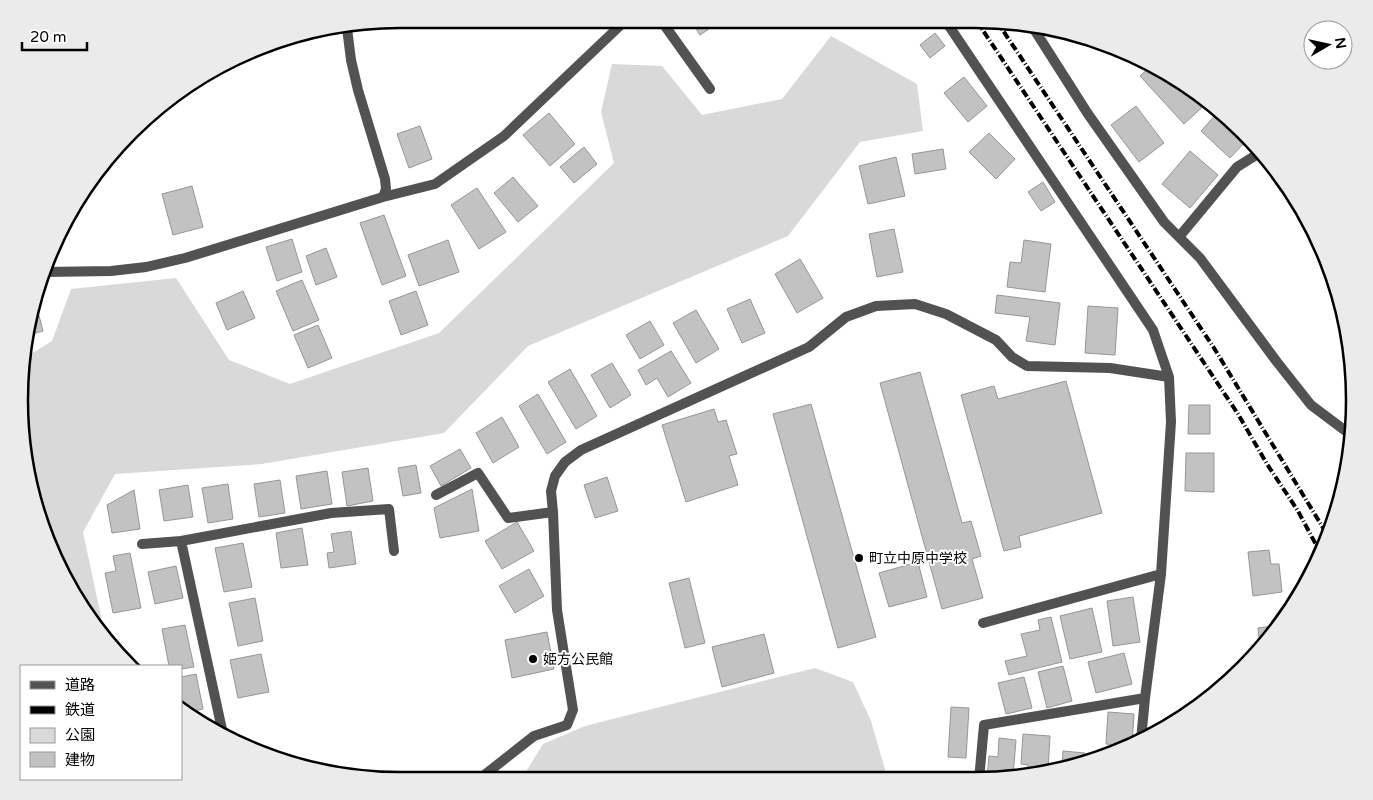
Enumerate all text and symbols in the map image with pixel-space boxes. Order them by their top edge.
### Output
scale bar [22,20,88,52]
north arrow [1303,20,1353,70]
text: 20 m [30,28,67,46]
text: N [1331,36,1350,50]
place label: 町立中原中学校 [869,550,967,567]
marker: 町立中原中学校 [853,552,865,564]
place label: 姫方公民館 [543,651,613,668]
marker: 姫方公民館 [527,653,539,665]
legend [20,665,182,780]
text: 道路 [65,676,95,694]
text: 鉄道 [65,701,95,719]
text: 公園 [65,726,95,744]
text: 建物 [65,751,95,769]

